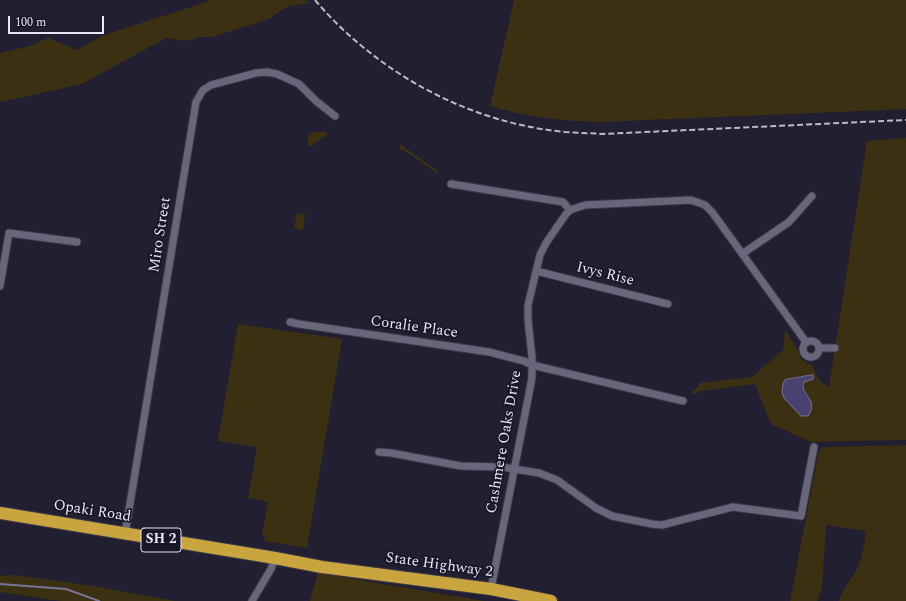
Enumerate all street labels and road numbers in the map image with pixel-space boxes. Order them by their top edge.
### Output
street label: Miro Street [146,196,176,274]
street label: Ivys Rise [574,259,636,291]
street label: Coralie Place [369,313,459,343]
street label: Cashmere Oaks Drive [484,369,526,515]
street label: Opaki Road [52,497,132,527]
road number: SH 2 [141,528,181,552]
street label: State Highway 2 [384,550,494,582]

